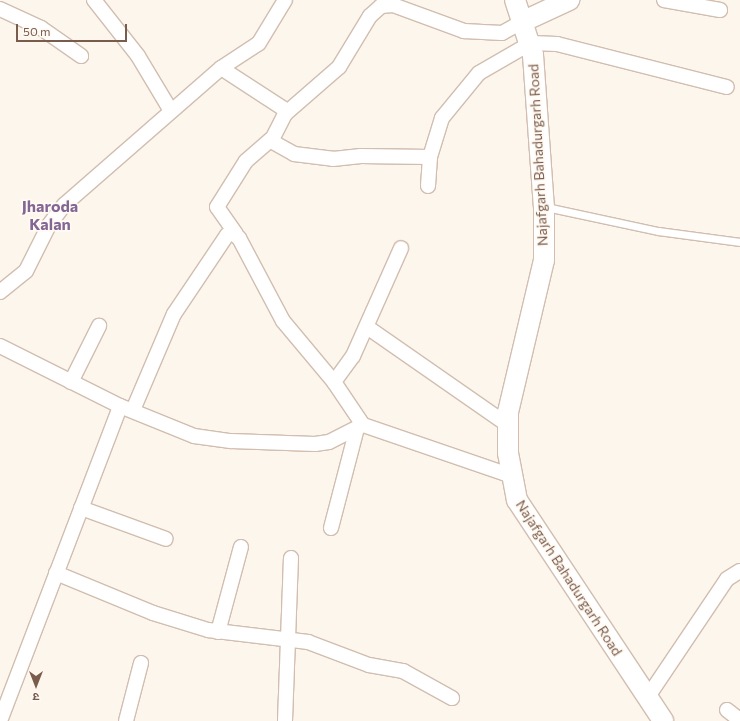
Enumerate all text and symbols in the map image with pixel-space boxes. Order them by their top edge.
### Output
scale bar [18,16,129,42]
text: 50 m [23,24,51,38]
street label: Najafgarh Bahadurgarh Road [525,63,551,247]
district label: Jharoda Kalan [22,196,78,234]
street label: Najafgarh Bahadurgarh Road [512,497,626,659]
north arrow [16,665,56,705]
text: उ [33,691,39,704]

